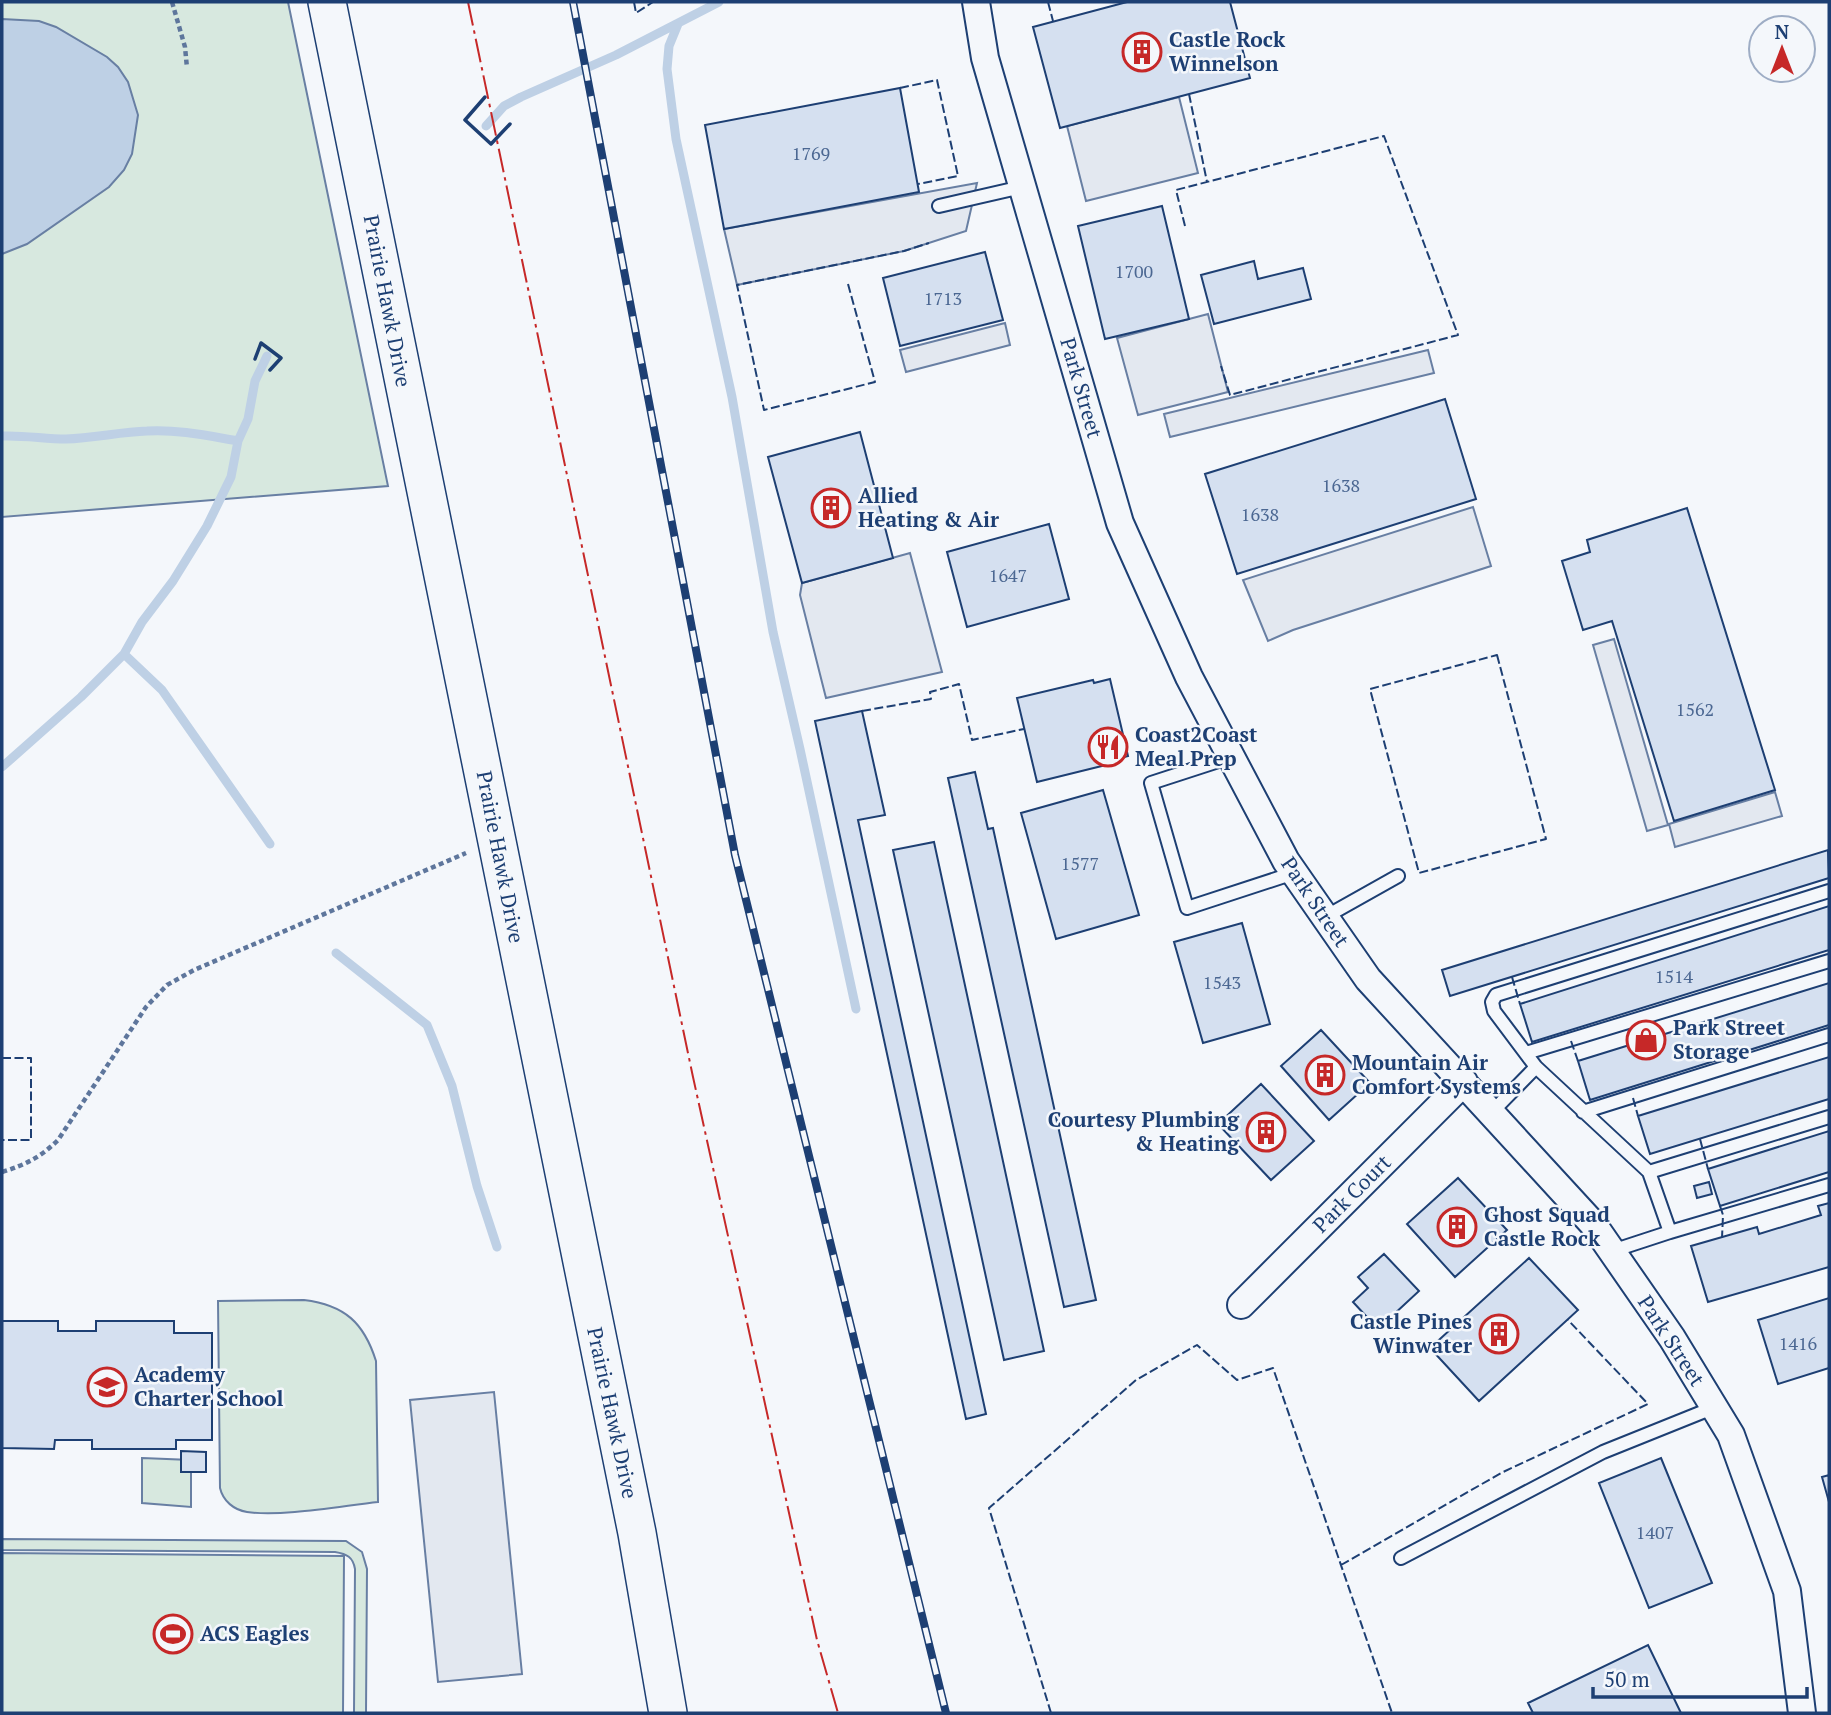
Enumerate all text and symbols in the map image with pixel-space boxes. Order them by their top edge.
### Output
north arrow [1747,14,1817,84]
text: N [1775,19,1790,44]
place label: Castle Rock Winnelson [1169,25,1286,77]
building icon: Castle Rock Winnelson [1121,31,1163,73]
house number: 1769 [792,141,830,165]
street label: Prairie Hawk Drive [358,212,418,389]
house number: 1700 [1115,259,1153,283]
house number: 1713 [924,286,962,310]
street label: Park Street [1054,334,1110,441]
house number: 1638 [1322,473,1360,497]
place label: Allied Heating & Air [858,481,999,533]
building icon: Allied Heating & Air [810,487,852,529]
house number: 1638 [1241,502,1279,526]
house number: 1647 [989,563,1027,587]
house number: 1562 [1676,697,1714,721]
place label: Coast2Coast Meal Prep [1135,720,1258,772]
restaurant icon: Coast2Coast Meal Prep [1087,726,1129,768]
street label: Prairie Hawk Drive [471,768,531,945]
house number: 1577 [1061,851,1099,875]
street label: Park Street [1275,851,1356,952]
house number: 1514 [1655,964,1694,988]
house number: 1543 [1203,970,1241,994]
place label: Park Street Storage [1673,1013,1786,1065]
shop icon: Park Street Storage [1625,1019,1667,1061]
place label: Mountain Air Comfort Systems [1352,1048,1521,1100]
building icon: Mountain Air Comfort Systems [1304,1054,1346,1096]
place label: Courtesy Plumbing & Heating [1048,1105,1240,1157]
building icon: Courtesy Plumbing & Heating [1245,1111,1287,1153]
street label: Park Court [1306,1148,1397,1238]
place label: Ghost Squad Castle Rock [1484,1200,1610,1252]
building icon: Ghost Squad Castle Rock [1436,1206,1478,1248]
street label: Park Street [1632,1290,1712,1391]
place label: Castle Pines Winwater [1350,1307,1472,1359]
building icon: Castle Pines Winwater [1478,1313,1520,1355]
street label: Prairie Hawk Drive [581,1324,645,1501]
house number: 1416 [1779,1331,1818,1355]
place label: Academy Charter School [134,1360,284,1412]
school or university icon: Academy Charter School [86,1366,128,1408]
house number: 1407 [1636,1520,1674,1544]
sports icon: ACS Eagles [152,1613,194,1655]
place label: ACS Eagles [200,1619,309,1647]
scale bar [1593,1656,1806,1700]
text: 50 m [1604,1665,1650,1693]

